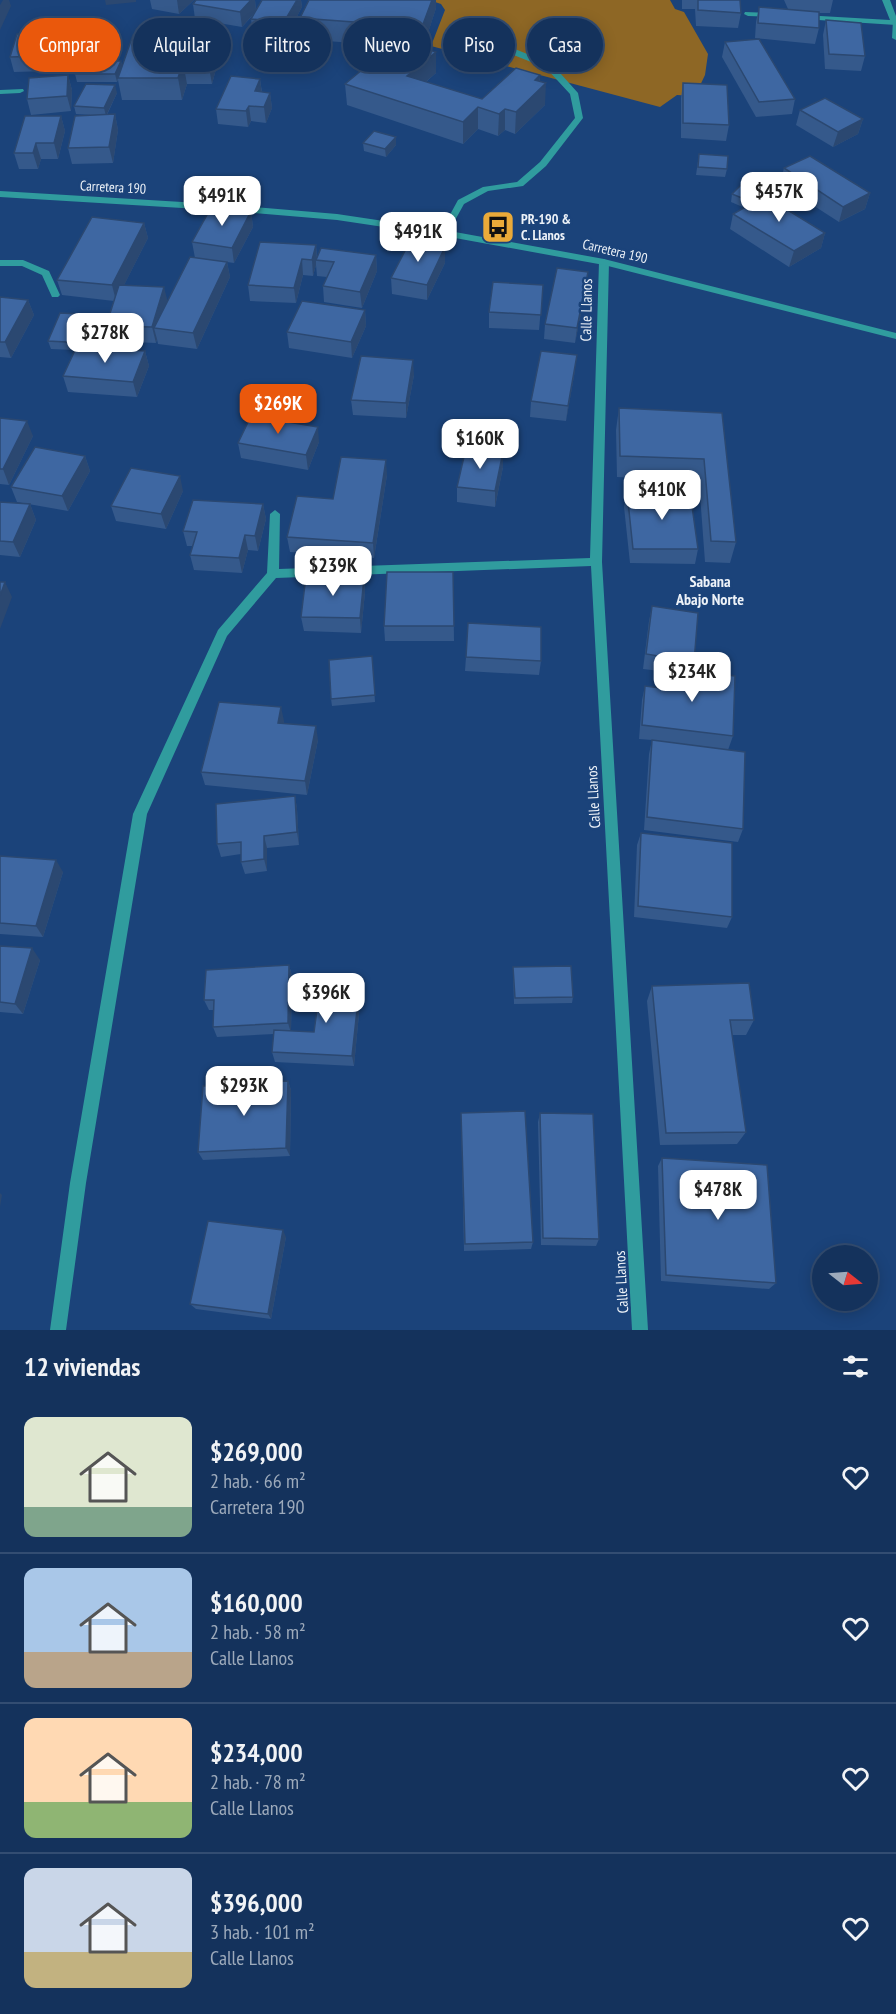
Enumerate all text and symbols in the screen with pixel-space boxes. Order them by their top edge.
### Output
chip: Comprar [18,18,121,72]
chip: Alquilar [133,18,231,72]
chip: Filtros [243,18,331,72]
chip: Nuevo [343,18,431,72]
chip: Piso [443,18,515,72]
chip: Casa [527,18,603,72]
pin: $457K [737,172,821,223]
street label: Carretera 190 [80,176,146,198]
pin: $491K [180,176,264,227]
text: $457K [755,178,803,204]
text: $491K [198,182,246,208]
bus stop icon: PR-190 & C. Llanos [480,209,516,245]
place label: PR-190 & C. Llanos [521,210,571,244]
pin: $491K [376,212,460,263]
text: $491K [394,218,442,244]
street label: Carretera 190 [581,235,649,267]
street label: Calle Llanos [576,278,596,342]
pin: $278K [63,313,147,364]
text: $278K [81,319,129,345]
pin: $269K [236,384,320,435]
text: $269K [254,390,302,416]
pin: $160K [438,419,522,470]
text: $160K [456,425,504,451]
pin: $410K [620,470,704,521]
text: $410K [638,476,686,502]
pin: $239K [291,546,375,597]
text: $239K [309,552,357,578]
district label: Sabana Abajo Norte [675,571,744,609]
pin: $234K [650,652,734,703]
text: $234K [668,658,716,684]
street label: Calle Llanos [582,765,604,829]
pin: $396K [284,973,368,1024]
text: $396K [302,979,350,1005]
pin: $293K [202,1066,286,1117]
text: $293K [220,1072,268,1098]
pin: $478K [676,1170,760,1221]
text: $478K [694,1176,742,1202]
north arrow [812,1245,878,1311]
map controls [812,1245,878,1311]
street label: Calle Llanos [610,1250,632,1314]
text: 12 viviendas [24,1350,140,1383]
icon: filters [839,1350,872,1383]
text: $269,000 [210,1435,303,1468]
icon: home [72,1441,144,1513]
icon: heart [839,1461,872,1494]
text: 2 hab. · 66 m² [210,1468,306,1494]
text: Carretera 190 [210,1494,304,1520]
text: $160,000 [210,1586,303,1619]
icon: home [72,1592,144,1664]
icon: heart [839,1612,872,1645]
text: 2 hab. · 58 m² [210,1619,306,1645]
text: Calle Llanos [210,1645,294,1671]
text: $234,000 [210,1736,303,1769]
icon: home [72,1742,144,1814]
icon: heart [839,1762,872,1795]
text: 2 hab. · 78 m² [210,1769,306,1795]
text: Calle Llanos [210,1795,294,1821]
text: $396,000 [210,1886,303,1919]
icon: home [72,1892,144,1964]
icon: heart [839,1912,872,1945]
text: 3 hab. · 101 m² [210,1919,315,1945]
text: Calle Llanos [210,1945,294,1971]

